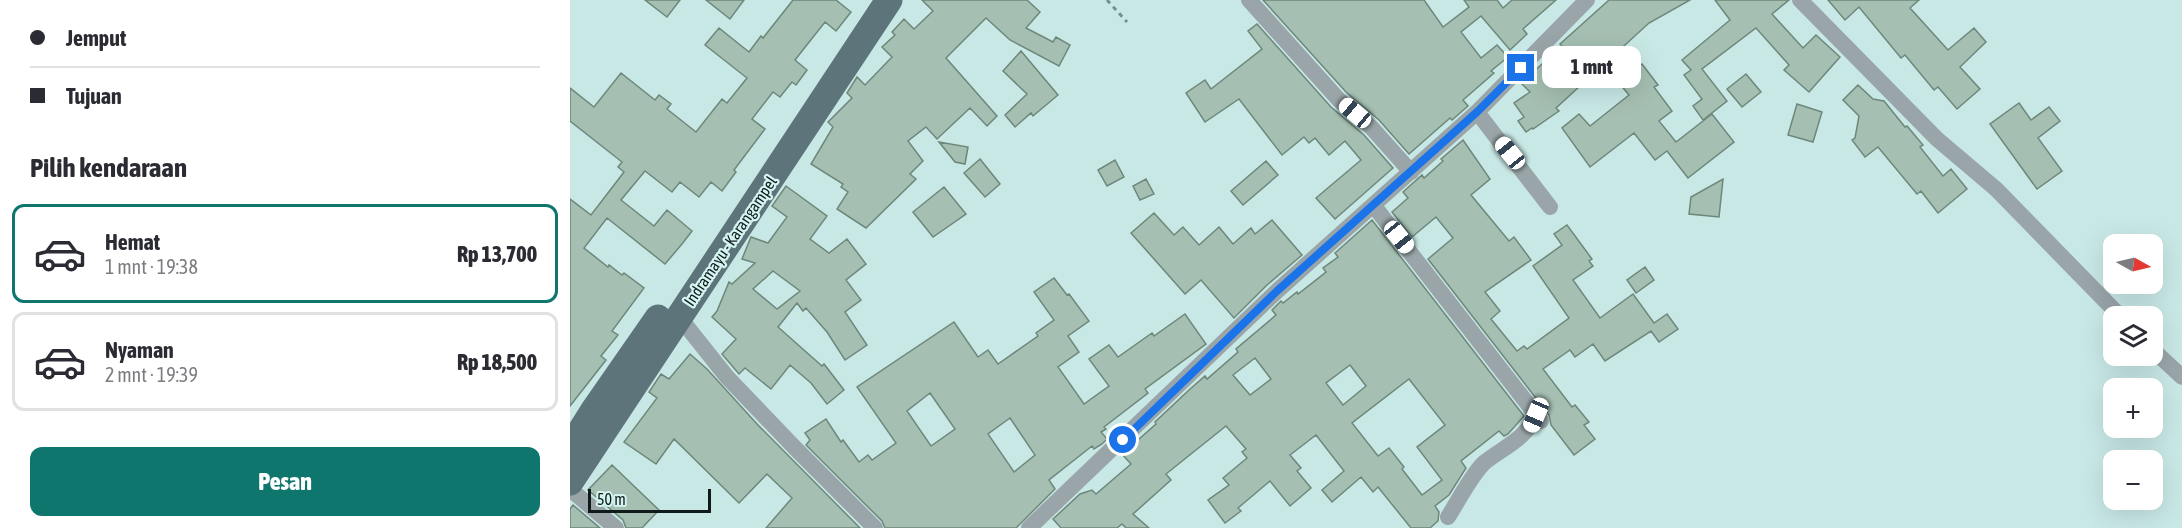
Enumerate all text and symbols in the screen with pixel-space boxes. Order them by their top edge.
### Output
text: Jemput [66,25,126,51]
callout: 1 mnt [1542,47,1641,89]
route end [1507,54,1534,81]
text: 1 mnt [1571,55,1613,78]
text: Tujuan [66,83,122,109]
car [1335,95,1375,131]
car [1492,133,1528,173]
text: Pilih kendaraan [30,152,187,183]
street label: Indramayu - Karangampel [680,172,781,310]
car [1381,217,1417,257]
icon: car [33,227,87,281]
text: Hemat [105,229,160,255]
north arrow [2103,234,2163,294]
map controls [2103,234,2163,510]
text: Rp 13,700 [457,241,537,267]
text: 1 mnt · 19:38 [105,255,198,278]
button: layers [2103,306,2163,366]
icon: car [33,335,87,389]
text: Nyaman [105,337,174,363]
text: Rp 18,500 [457,349,537,375]
text: 2 mnt · 19:39 [105,363,198,386]
button: + [2103,378,2163,438]
car [1521,395,1551,435]
route start [1109,426,1136,453]
button: Pesan [30,447,540,516]
button: − [2103,450,2163,510]
scale bar [588,486,711,514]
text: 50 m [597,490,626,508]

